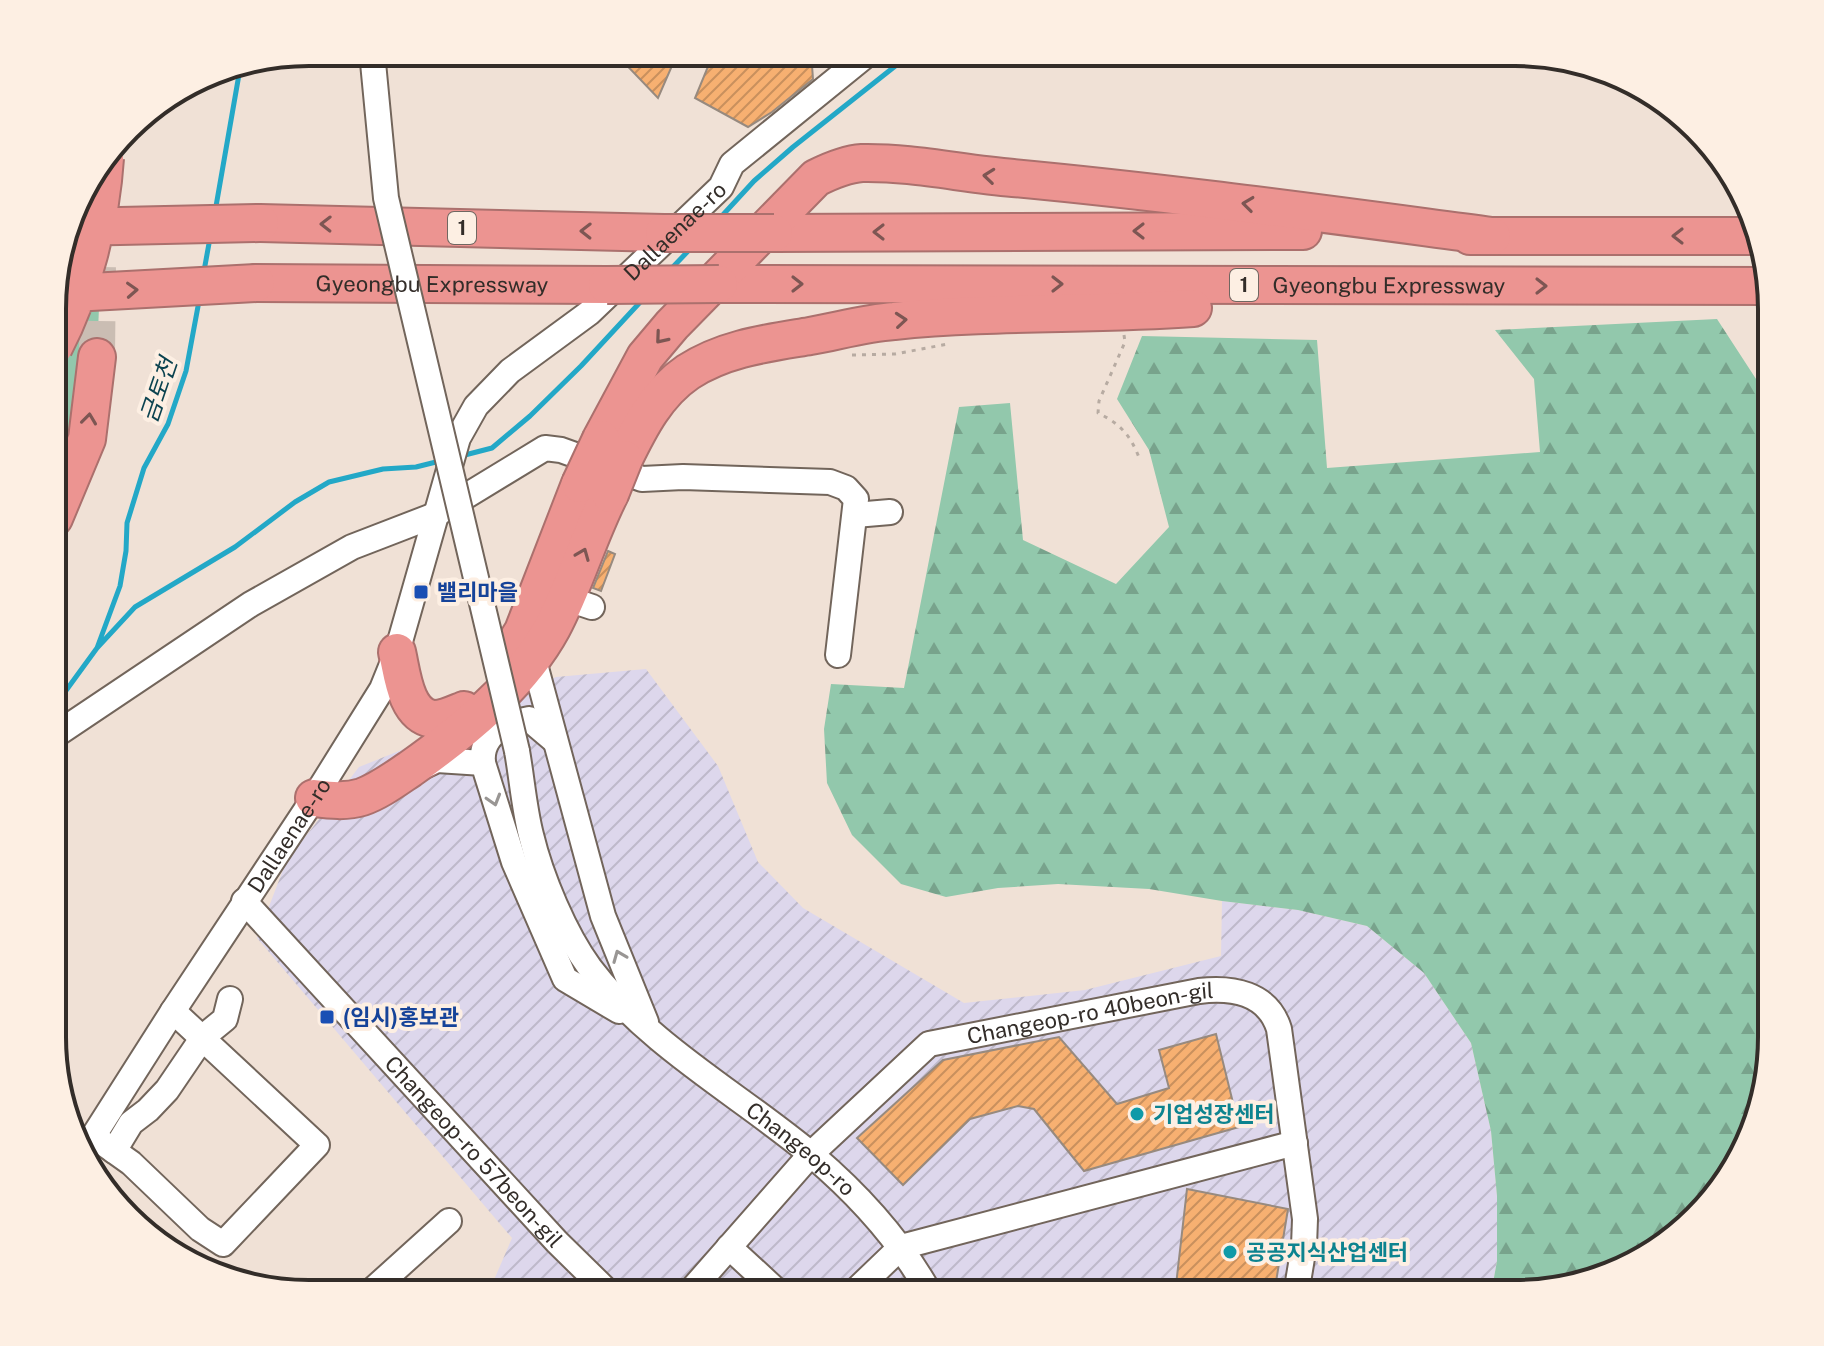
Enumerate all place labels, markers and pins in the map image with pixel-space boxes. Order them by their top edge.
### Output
place label: 밸리마을 [437,579,518,605]
marker: 밸리마을 [412,583,430,601]
place label: (임시)홍보관 [343,1004,459,1030]
marker: (임시)홍보관 [318,1008,336,1026]
place label: 기업성장센터 [1153,1101,1274,1127]
marker: 기업성장센터 [1128,1105,1146,1123]
place label: 공공지식산업센터 [1246,1239,1408,1265]
marker: 공공지식산업센터 [1221,1243,1239,1261]

